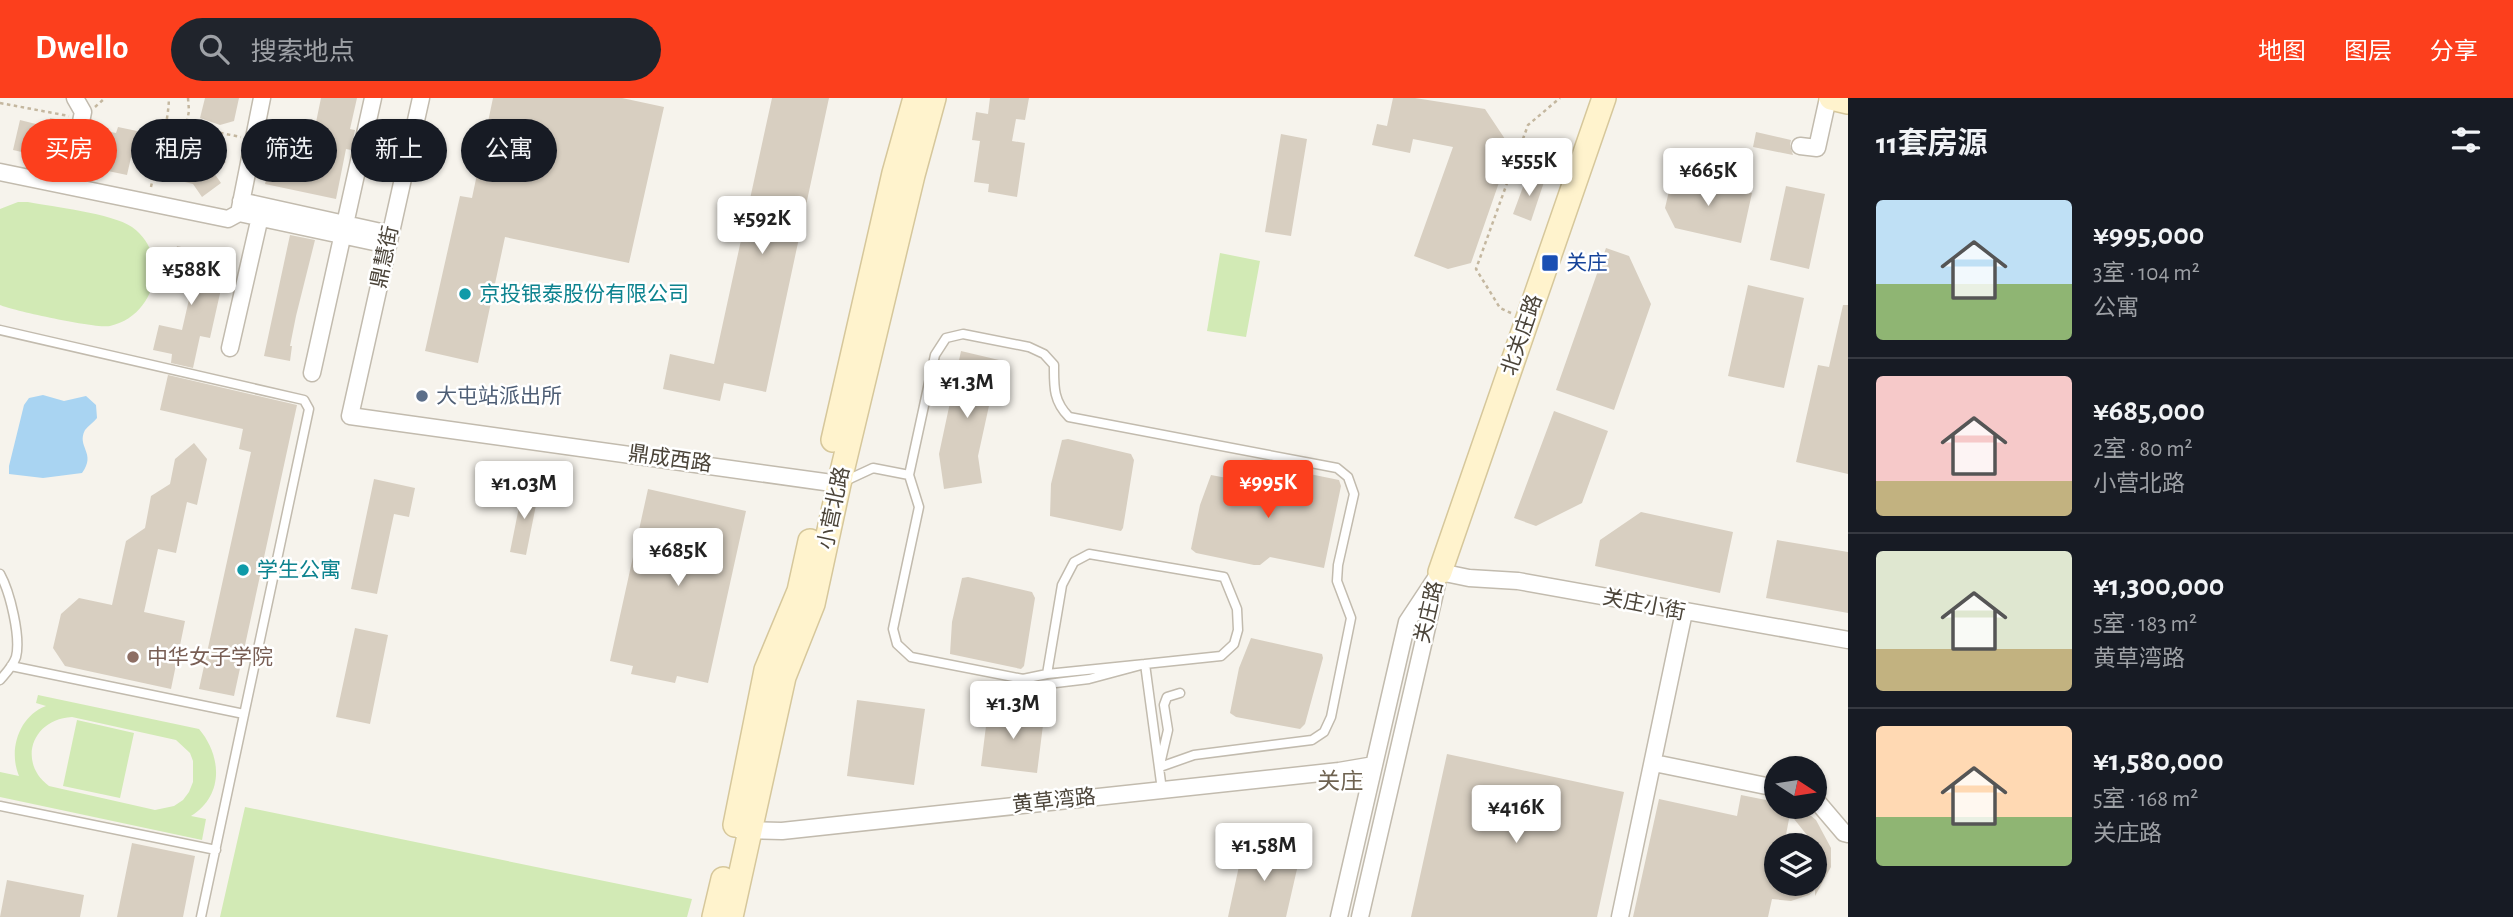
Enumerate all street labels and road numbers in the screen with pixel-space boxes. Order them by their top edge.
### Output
street label: 鼎慧街 [367,224,402,290]
street label: 北关庄路 [1497,292,1546,378]
street label: 鼎成西路 [627,442,713,475]
street label: 小营北路 [814,465,853,551]
street label: 关庄路 [1411,579,1446,645]
street label: 关庄小街 [1601,586,1687,623]
street label: 黄草湾路 [1011,785,1097,816]

